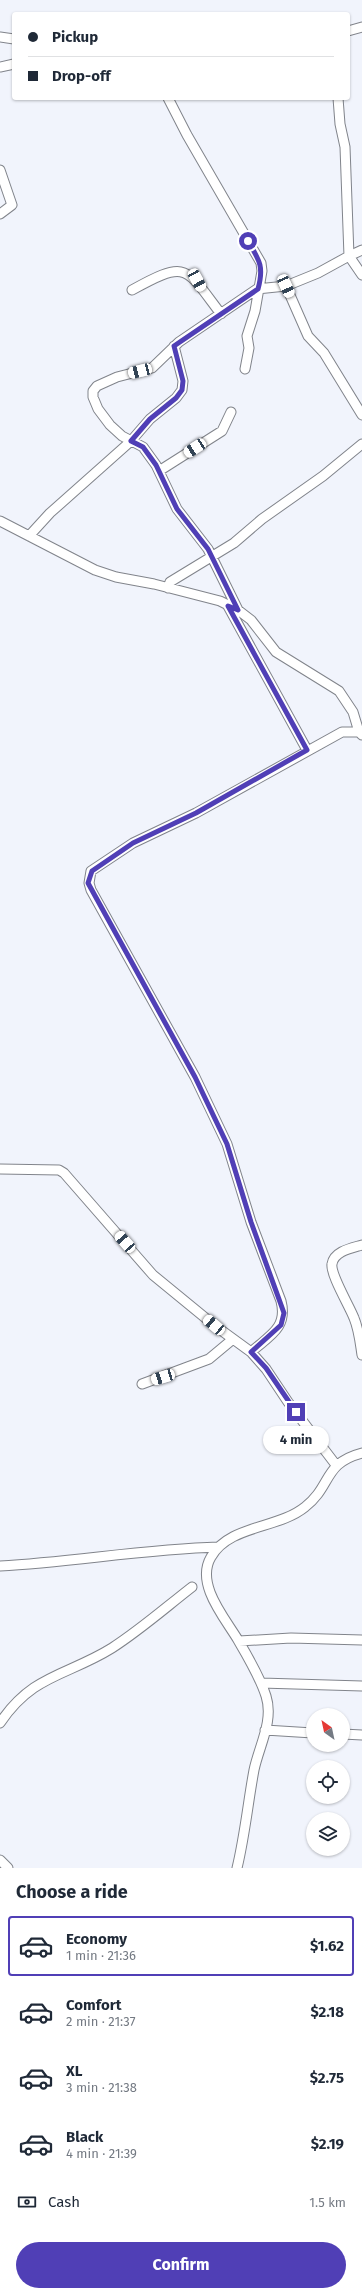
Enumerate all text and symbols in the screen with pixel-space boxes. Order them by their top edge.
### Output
text: Pickup [52,28,98,46]
text: Drop-off [52,67,111,85]
route start [239,232,257,250]
car [186,267,208,293]
car [276,273,296,299]
car [127,362,153,380]
car [182,436,208,460]
car [113,1229,137,1255]
car [201,1313,227,1337]
car [150,1368,176,1386]
route end [287,1403,305,1421]
callout: 4 min [263,1426,329,1454]
text: 4 min [280,1432,312,1447]
north arrow [306,1708,350,1752]
map controls [306,1708,350,1856]
button: locate [306,1760,350,1804]
button: layers [306,1812,350,1856]
text: Choose a ride [16,1881,128,1903]
icon: car [18,1928,54,1964]
text: Economy [66,1930,127,1948]
text: $1.62 [310,1937,344,1955]
text: 1 min · 21:36 [66,1948,136,1963]
icon: car [18,1994,54,2030]
text: Comfort [66,1996,122,2014]
text: $2.18 [310,2003,344,2021]
text: 2 min · 21:37 [66,2014,136,2029]
icon: car [18,2060,54,2096]
text: XL [66,2062,82,2080]
text: $2.75 [310,2069,344,2087]
text: 3 min · 21:38 [66,2080,137,2095]
icon: car [18,2126,54,2162]
text: Black [66,2128,103,2146]
text: $2.19 [311,2135,344,2153]
text: 4 min · 21:39 [66,2146,137,2161]
icon: cash [16,2191,38,2213]
text: Cash [48,2193,80,2211]
text: 1.5 km [309,2195,346,2210]
button: Confirm [16,2242,346,2288]

